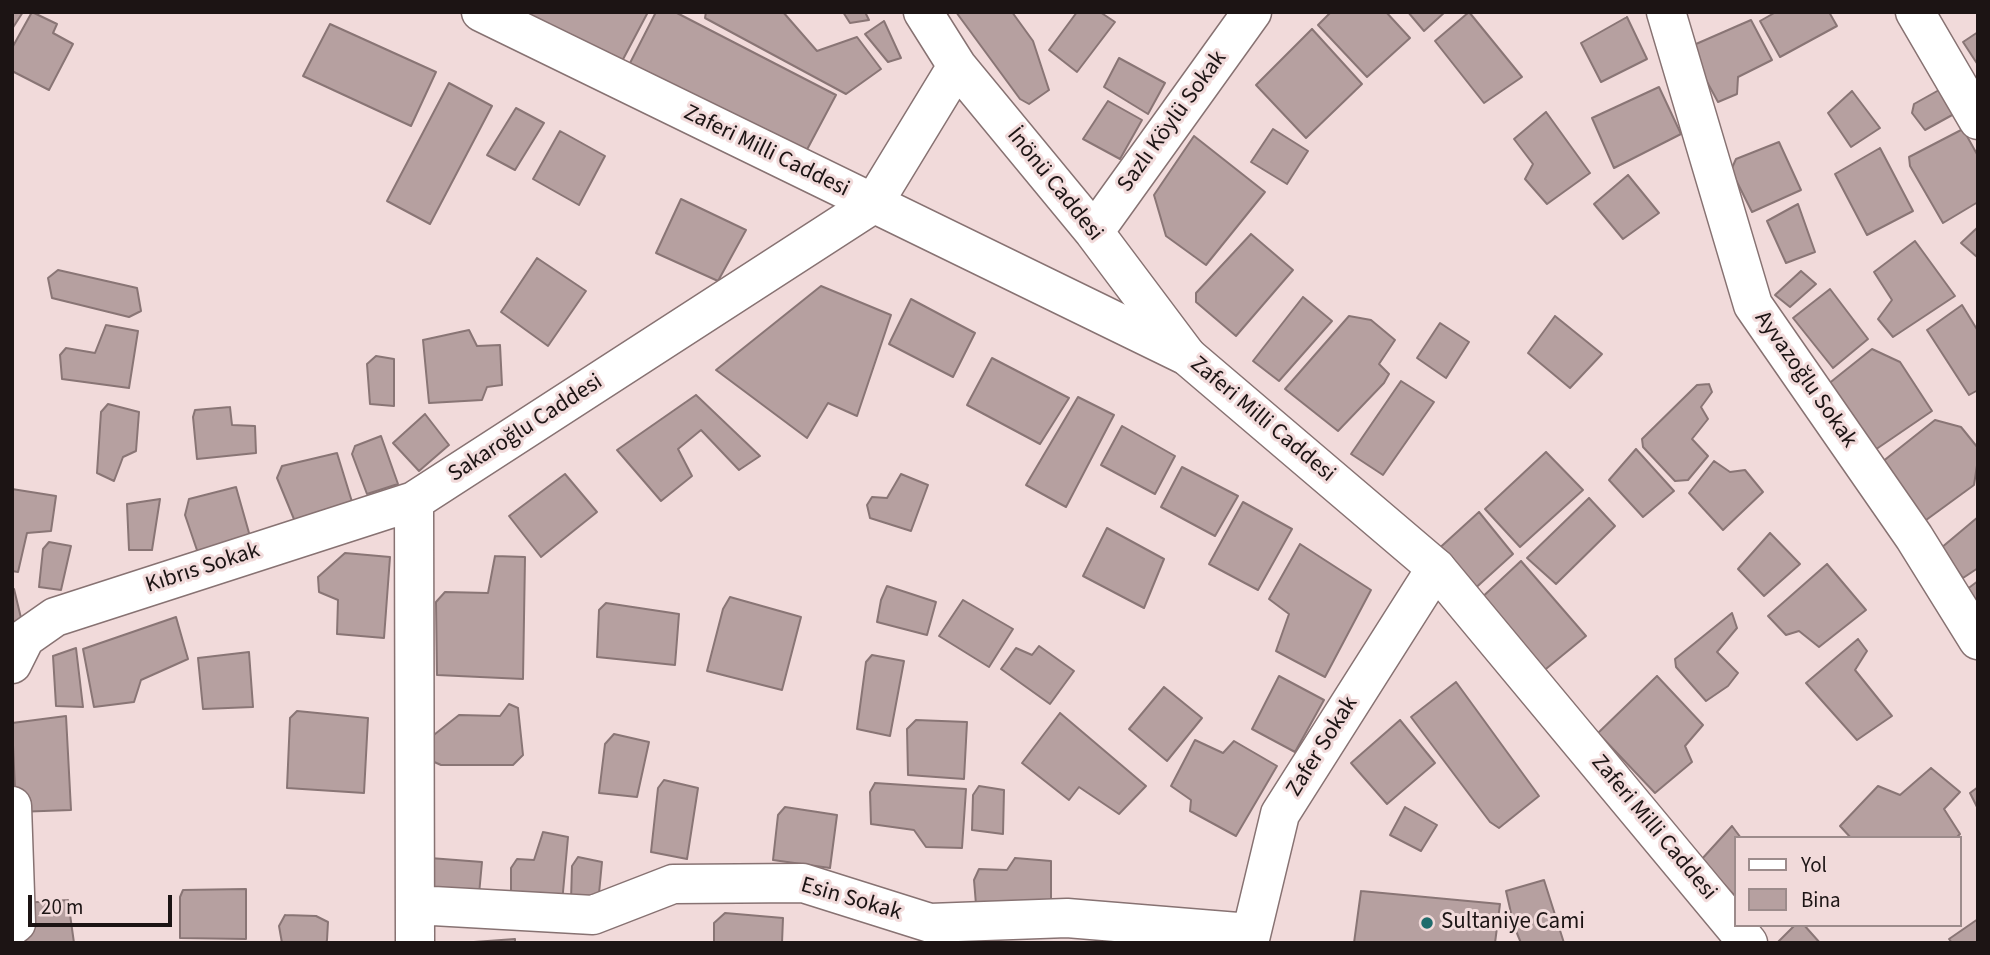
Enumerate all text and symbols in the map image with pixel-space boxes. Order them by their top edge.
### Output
street label: Sazlı Köylü Sokak [1112,46,1234,198]
street label: Zaferi Milli Caddesi [679,100,853,204]
street label: İnönü Caddesi [1000,123,1108,247]
street label: Ayvazoğlu Sokak [1748,306,1862,454]
street label: Zaferi Milli Caddesi [1184,351,1340,489]
street label: Sakaroğlu Caddesi [444,369,608,489]
street label: Kıbrıs Sokak [142,538,264,600]
street label: Zafer Sokak [1281,692,1365,802]
street label: Zaferi Milli Caddesi [1584,750,1722,906]
legend [1734,836,1962,927]
text: Yol [1801,850,1827,880]
street label: Esin Sokak [797,872,905,928]
scale bar [32,881,175,925]
text: Bina [1801,885,1841,915]
text: 20 m [41,892,83,922]
place label: Sultaniye Cami [1441,909,1585,937]
marker: Sultaniye Cami [1419,915,1435,931]

